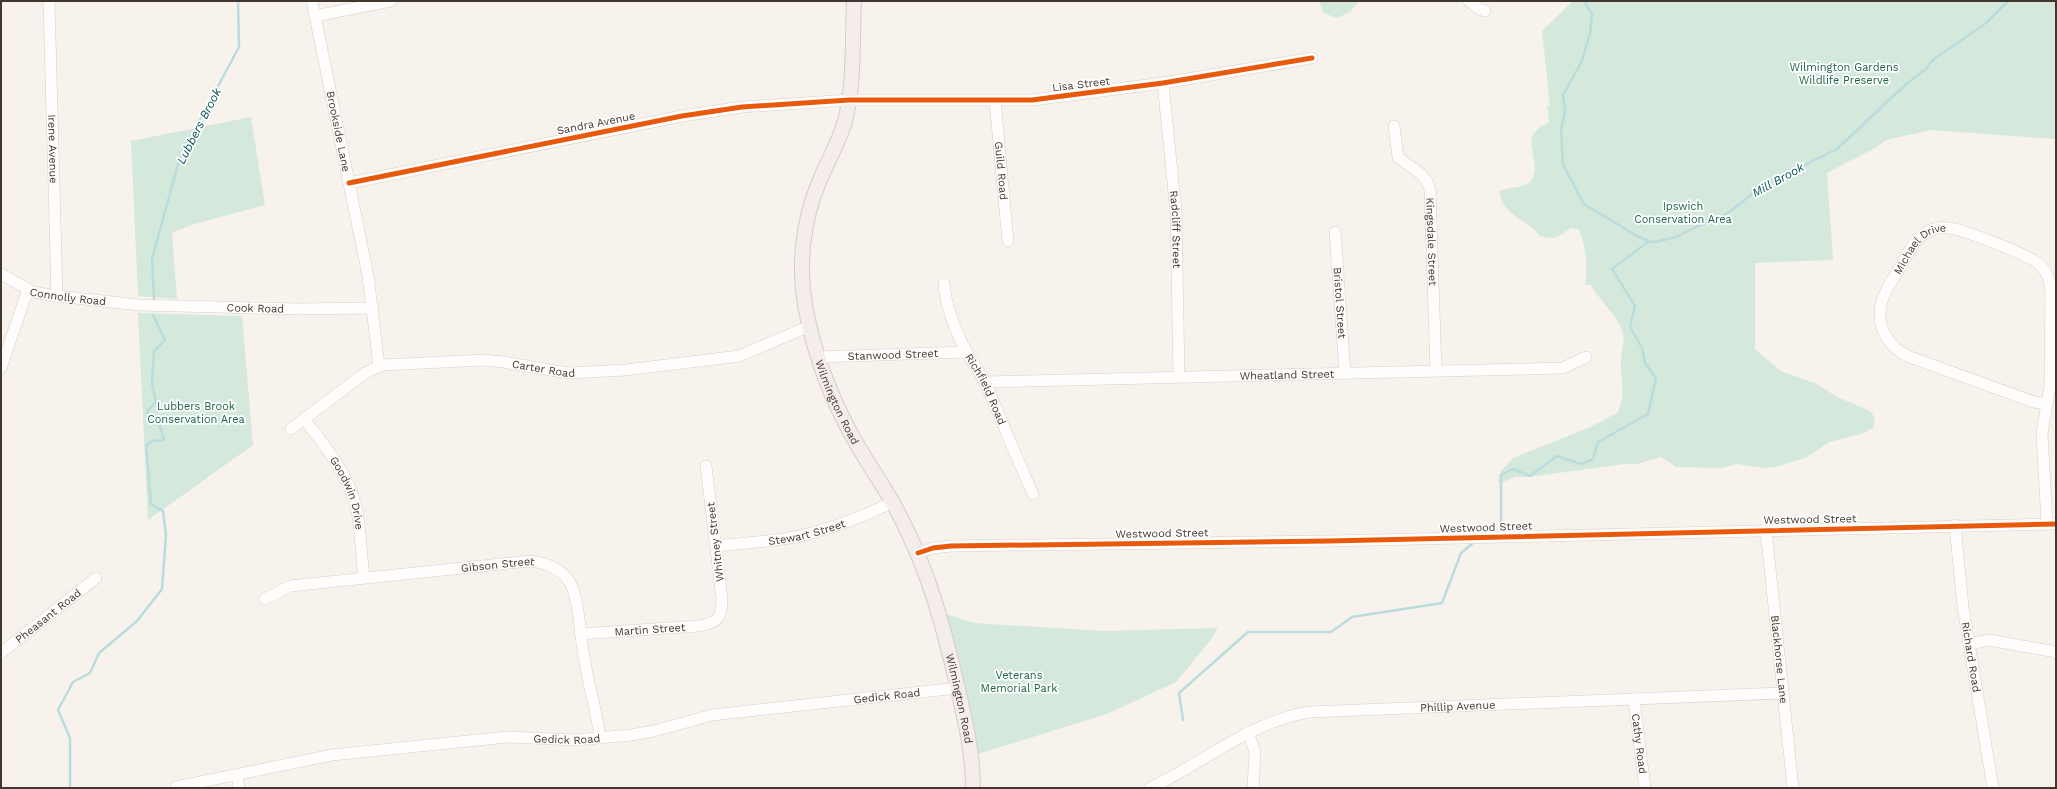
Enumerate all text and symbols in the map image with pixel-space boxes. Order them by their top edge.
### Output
park label: Wilmington Gardens Wildlife Preserve [1789,61,1899,87]
street label: Lisa Street [1051,74,1111,94]
water label: Lubbers Brook [174,85,224,166]
street label: Brookside Lane [323,90,353,173]
street label: Sandra Avenue [556,110,636,137]
street label: Irene Avenue [45,114,60,184]
street label: Guild Road [992,141,1010,201]
water label: Mill Brook [1750,160,1807,200]
street label: Radcliff Street [1167,190,1183,269]
street label: Kingsdale Street [1423,197,1439,286]
park label: Ipswich Conservation Area [1634,200,1732,226]
street label: Michael Drive [1891,222,1946,277]
street label: Bristol Street [1331,267,1349,339]
street label: Connolly Road [29,286,107,308]
street label: Cook Road [227,301,284,316]
street label: Stanwood Street [847,347,939,363]
street label: Richfield Road [962,351,1008,427]
street label: Carter Road [511,358,576,380]
street label: Wilmington Road [812,358,862,447]
street label: Wheatland Street [1239,368,1335,383]
park label: Lubbers Brook Conservation Area [147,400,245,426]
street label: Goodwin Drive [327,454,366,531]
street label: Whitney Street [704,501,727,582]
street label: Westwood Street [1763,512,1857,527]
street label: Stewart Street [768,517,848,548]
street label: Westwood Street [1439,519,1533,536]
street label: Westwood Street [1115,526,1209,541]
street label: Gibson Street [460,555,536,575]
street label: Pheasant Road [13,586,84,646]
street label: Blackhorse Lane [1768,614,1790,704]
street label: Martin Street [614,621,686,639]
street label: Richard Road [1959,621,1983,693]
street label: Wilmington Road [943,652,975,744]
park label: Veterans Memorial Park [981,669,1057,695]
street label: Gedick Road [853,686,921,706]
street label: Phillip Avenue [1420,699,1496,715]
street label: Cathy Road [1629,713,1649,775]
street label: Gedick Road [533,732,601,747]

